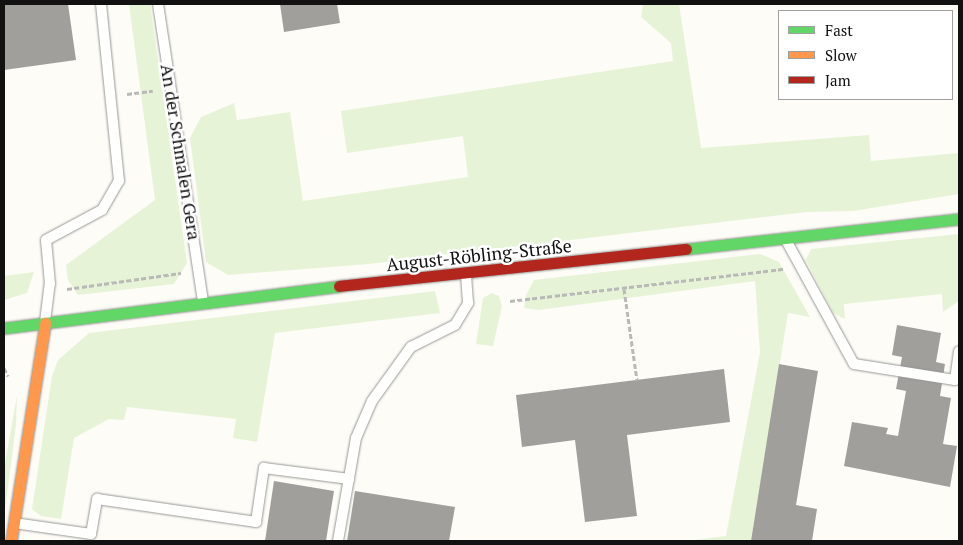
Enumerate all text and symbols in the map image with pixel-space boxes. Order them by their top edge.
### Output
legend [778,10,953,100]
text: Fast [825,20,853,40]
text: Slow [825,45,857,65]
street label: An der Schmalen Gera [156,62,206,242]
text: Jam [825,70,851,90]
street label: August-Röbling-Straße [385,235,573,275]

